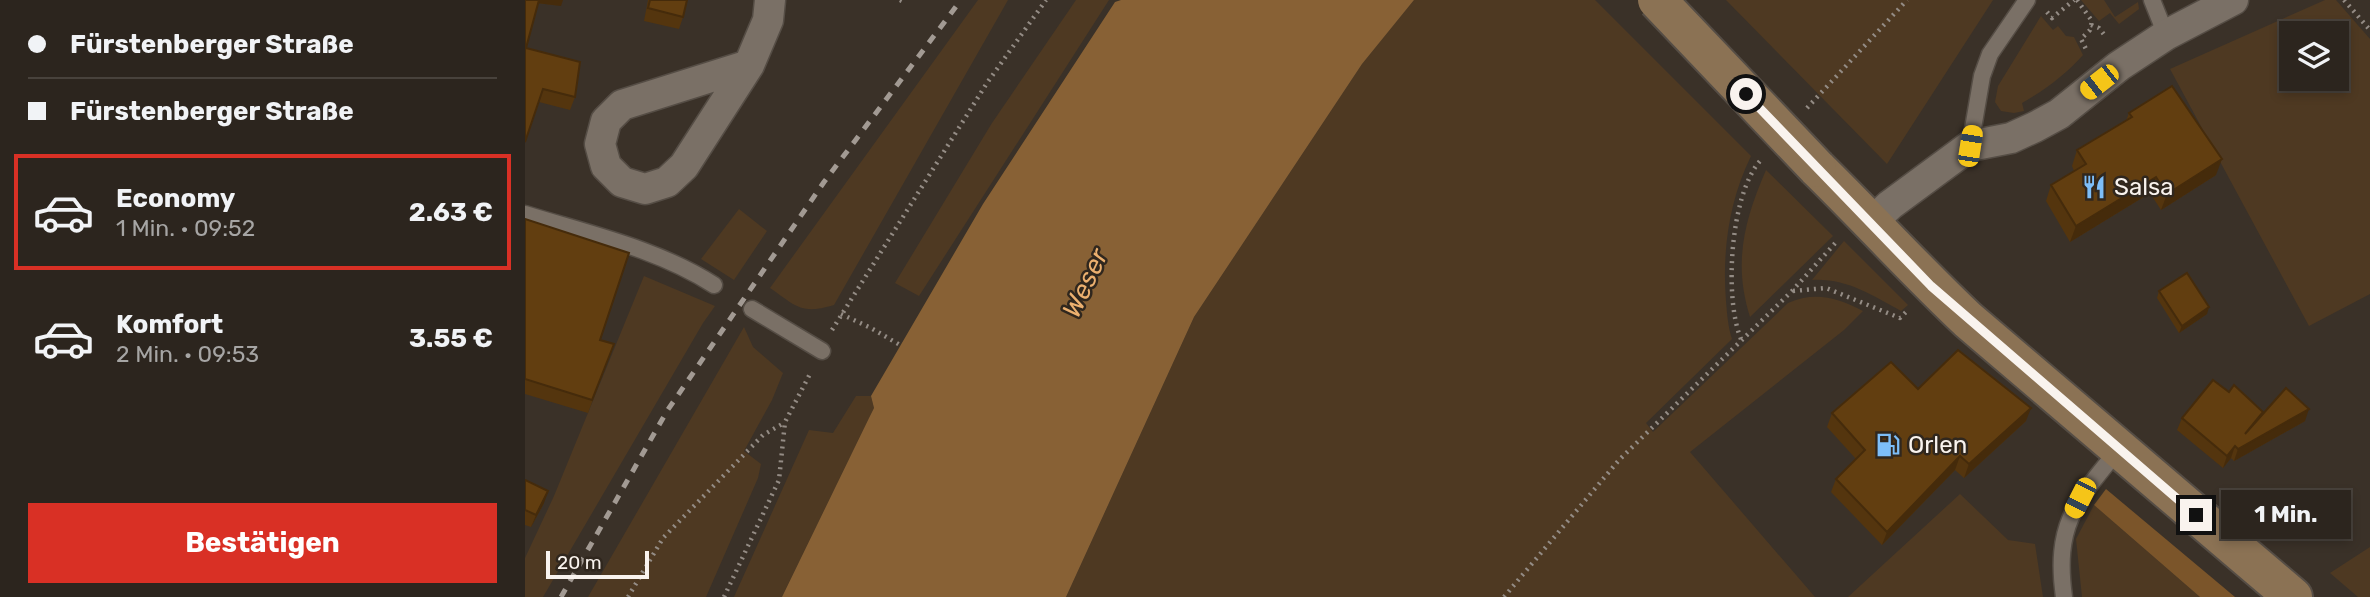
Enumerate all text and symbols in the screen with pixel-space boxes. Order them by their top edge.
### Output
map controls [2279,21,2349,91]
button: layers [2279,21,2349,91]
text: Fürstenberger Straße [70,29,354,60]
car [2076,61,2123,103]
route start [1730,78,1762,110]
text: Fürstenberger Straße [70,96,354,127]
car [1957,124,1984,168]
restaurant icon: Salsa [2080,173,2108,201]
place label: Salsa [2114,173,2174,201]
icon: car [32,181,95,244]
text: Economy [116,183,235,214]
text: 2.63 € [409,197,493,228]
text: 1 Min. · 09:52 [116,214,255,242]
water label: Weser [1056,243,1115,323]
icon: car [32,307,95,370]
text: Komfort [116,309,223,340]
text: 3.55 € [409,323,493,354]
text: 2 Min. · 09:53 [116,340,259,368]
fuel station icon: Orlen [1874,431,1902,459]
place label: Orlen [1908,431,1967,459]
car [2062,475,2099,521]
callout: 1 Min. [2221,490,2350,540]
route end [2180,499,2212,531]
text: 1 Min. [2254,500,2318,528]
button: Bestätigen [28,503,497,583]
scale bar [546,548,649,580]
text: 20 m [557,551,602,574]

